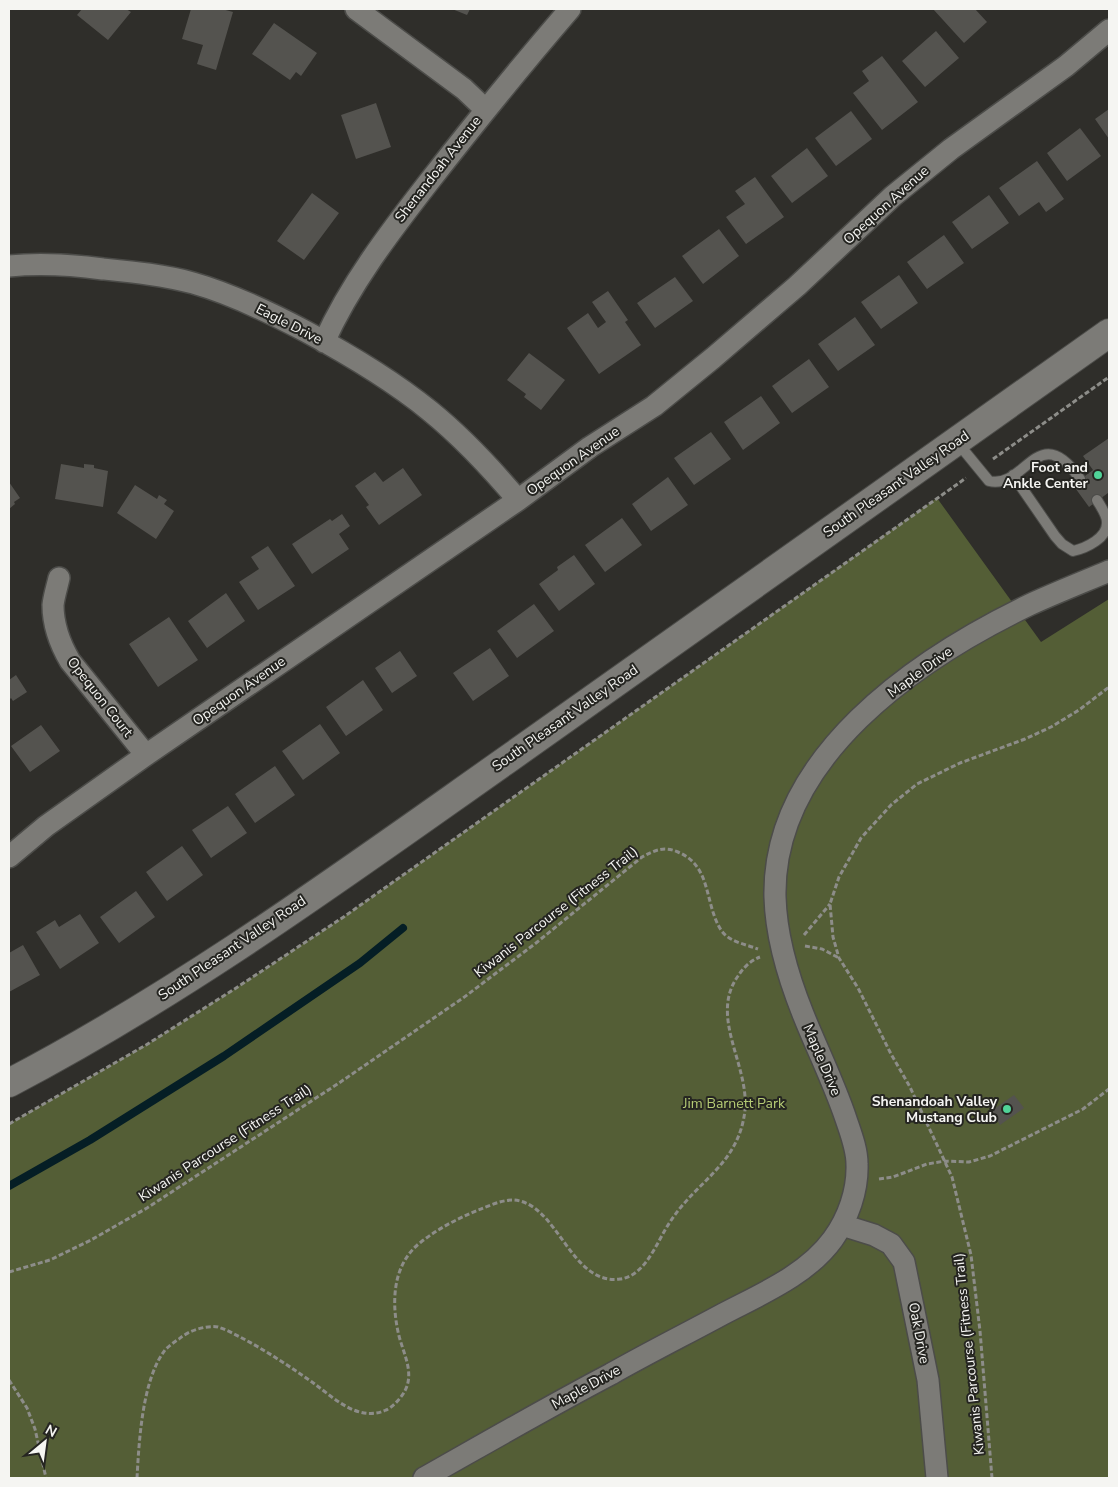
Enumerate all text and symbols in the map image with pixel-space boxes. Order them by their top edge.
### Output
street label: Shenandoah Avenue [391,112,485,226]
street label: Opequon Avenue [839,161,933,249]
street label: Eagle Drive [253,299,325,349]
street label: Opequon Avenue [523,422,623,500]
street label: South Pleasant Valley Road [819,426,973,542]
place label: Foot and Ankle Center [1003,458,1088,493]
marker: Foot and Ankle Center [1092,469,1104,481]
street label: Maple Drive [884,642,956,702]
street label: Opequon Avenue [189,652,289,730]
street label: Opequon Court [63,653,137,741]
street label: South Pleasant Valley Road [488,660,642,776]
street label: Kiwanis Parcourse (Fitness Trail) [470,842,642,982]
street label: South Pleasant Valley Road [154,891,310,1005]
street label: Maple Drive [798,1021,846,1099]
street label: Kiwanis Parcourse (Fitness Trail) [135,1080,315,1206]
place label: Shenandoah Valley Mustang Club [872,1092,998,1127]
park label: Jim Barnett Park [682,1094,786,1113]
marker: Shenandoah Valley Mustang Club [1001,1103,1013,1115]
street label: Kiwanis Parcourse (Fitness Trail) [949,1252,989,1456]
street label: Oak Drive [904,1301,934,1365]
street label: Maple Drive [548,1360,624,1414]
north arrow [20,1417,70,1467]
text: N [42,1420,60,1442]

